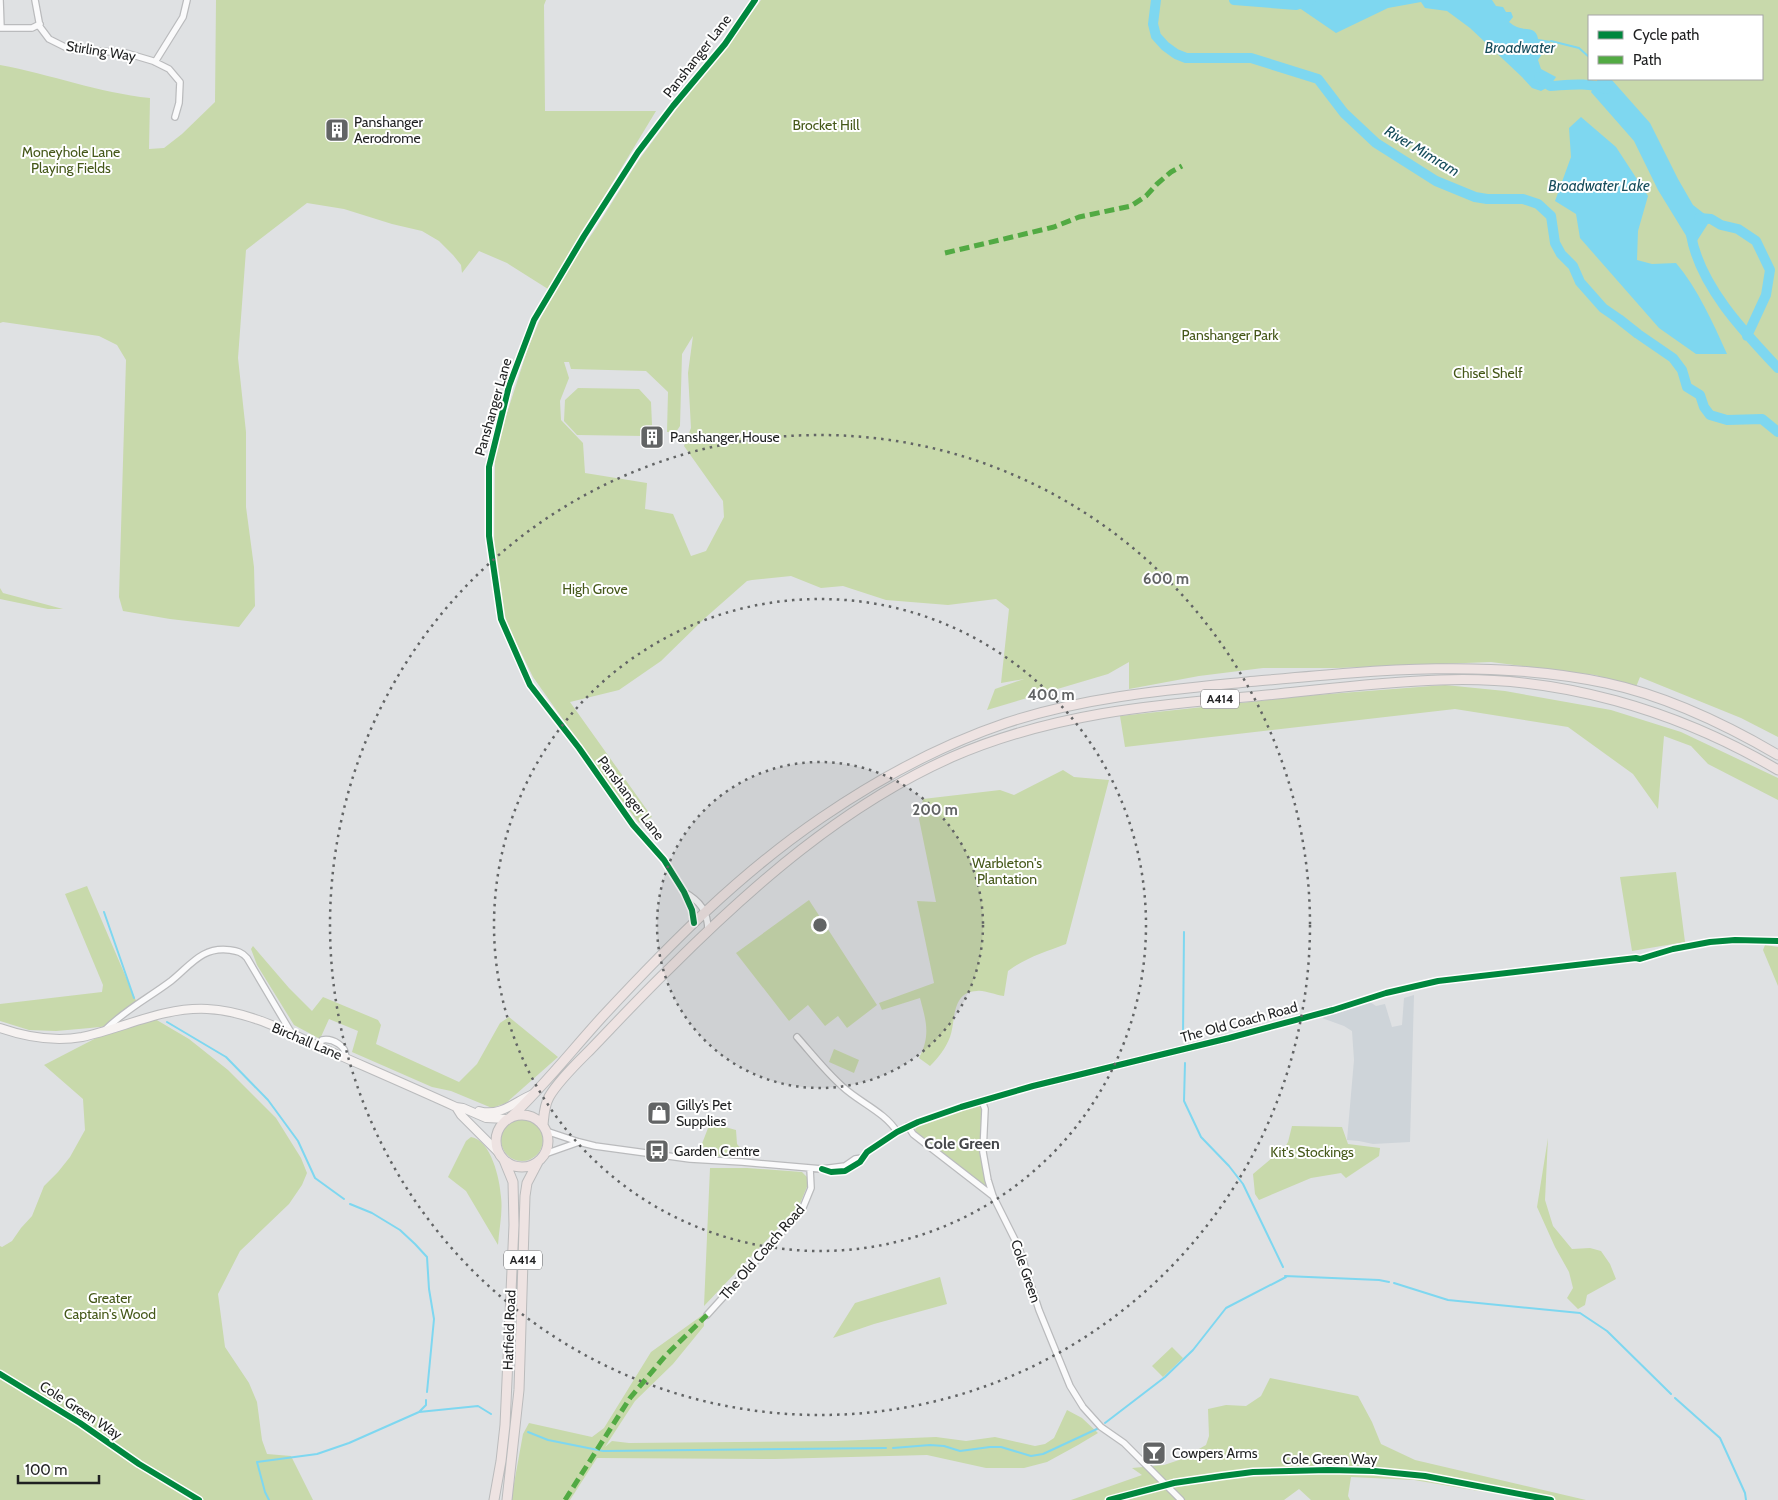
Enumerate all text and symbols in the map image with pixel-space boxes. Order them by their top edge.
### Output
street label: Panshanger Lane [659,11,735,101]
legend [1588,15,1763,80]
text: Cycle path [1633,26,1699,44]
street label: Stirling Way [65,37,137,65]
water label: Broadwater [1485,39,1557,57]
text: Path [1633,51,1662,69]
place label: Panshanger Aerodrome [354,113,423,147]
park label: Brocket Hill [793,116,860,134]
building icon: Panshanger Aerodrome [324,117,350,143]
water label: River Mimram [1382,122,1462,180]
park label: Moneyhole Lane Playing Fields [22,143,120,177]
water label: Broadwater Lake [1548,177,1650,195]
park label: Panshanger Park [1181,326,1279,344]
street label: Panshanger Lane [470,356,516,458]
park label: Chisel Shelf [1453,364,1523,382]
building icon: Panshanger House [639,424,665,450]
place label: Panshanger House [670,428,780,446]
text: 600 m [1143,570,1189,588]
park label: High Grove [562,580,628,598]
text: 400 m [1028,686,1074,704]
road number: A414 [1201,690,1239,709]
street label: Panshanger Lane [594,752,668,844]
text: 200 m [912,801,958,819]
park label: Warbleton's Plantation [972,854,1042,888]
centre of rings [811,916,829,934]
street label: The Old Coach Road [1178,998,1300,1046]
street label: Birchall Lane [269,1018,345,1064]
place label: Gilly’s Pet Supplies [676,1096,732,1130]
shop icon: Gilly’s Pet Supplies [646,1100,672,1126]
district label: Cole Green [924,1134,1000,1153]
bus stop icon: Garden Centre [644,1138,670,1164]
place label: Garden Centre [674,1142,760,1160]
park label: Kit's Stockings [1270,1143,1354,1161]
street label: The Old Coach Road [716,1201,808,1303]
street label: Cole Green [1007,1237,1045,1305]
road number: A414 [504,1250,542,1270]
park label: Greater Captain's Wood [64,1289,156,1323]
street label: Hatfield Road [499,1290,519,1370]
street label: Cole Green Way [36,1377,126,1443]
bar icon: Cowpers Arms [1141,1440,1167,1466]
place label: Cowpers Arms [1172,1444,1258,1462]
street label: Cole Green Way [1283,1450,1377,1468]
scale bar [18,1452,99,1484]
text: 100 m [25,1461,67,1479]

